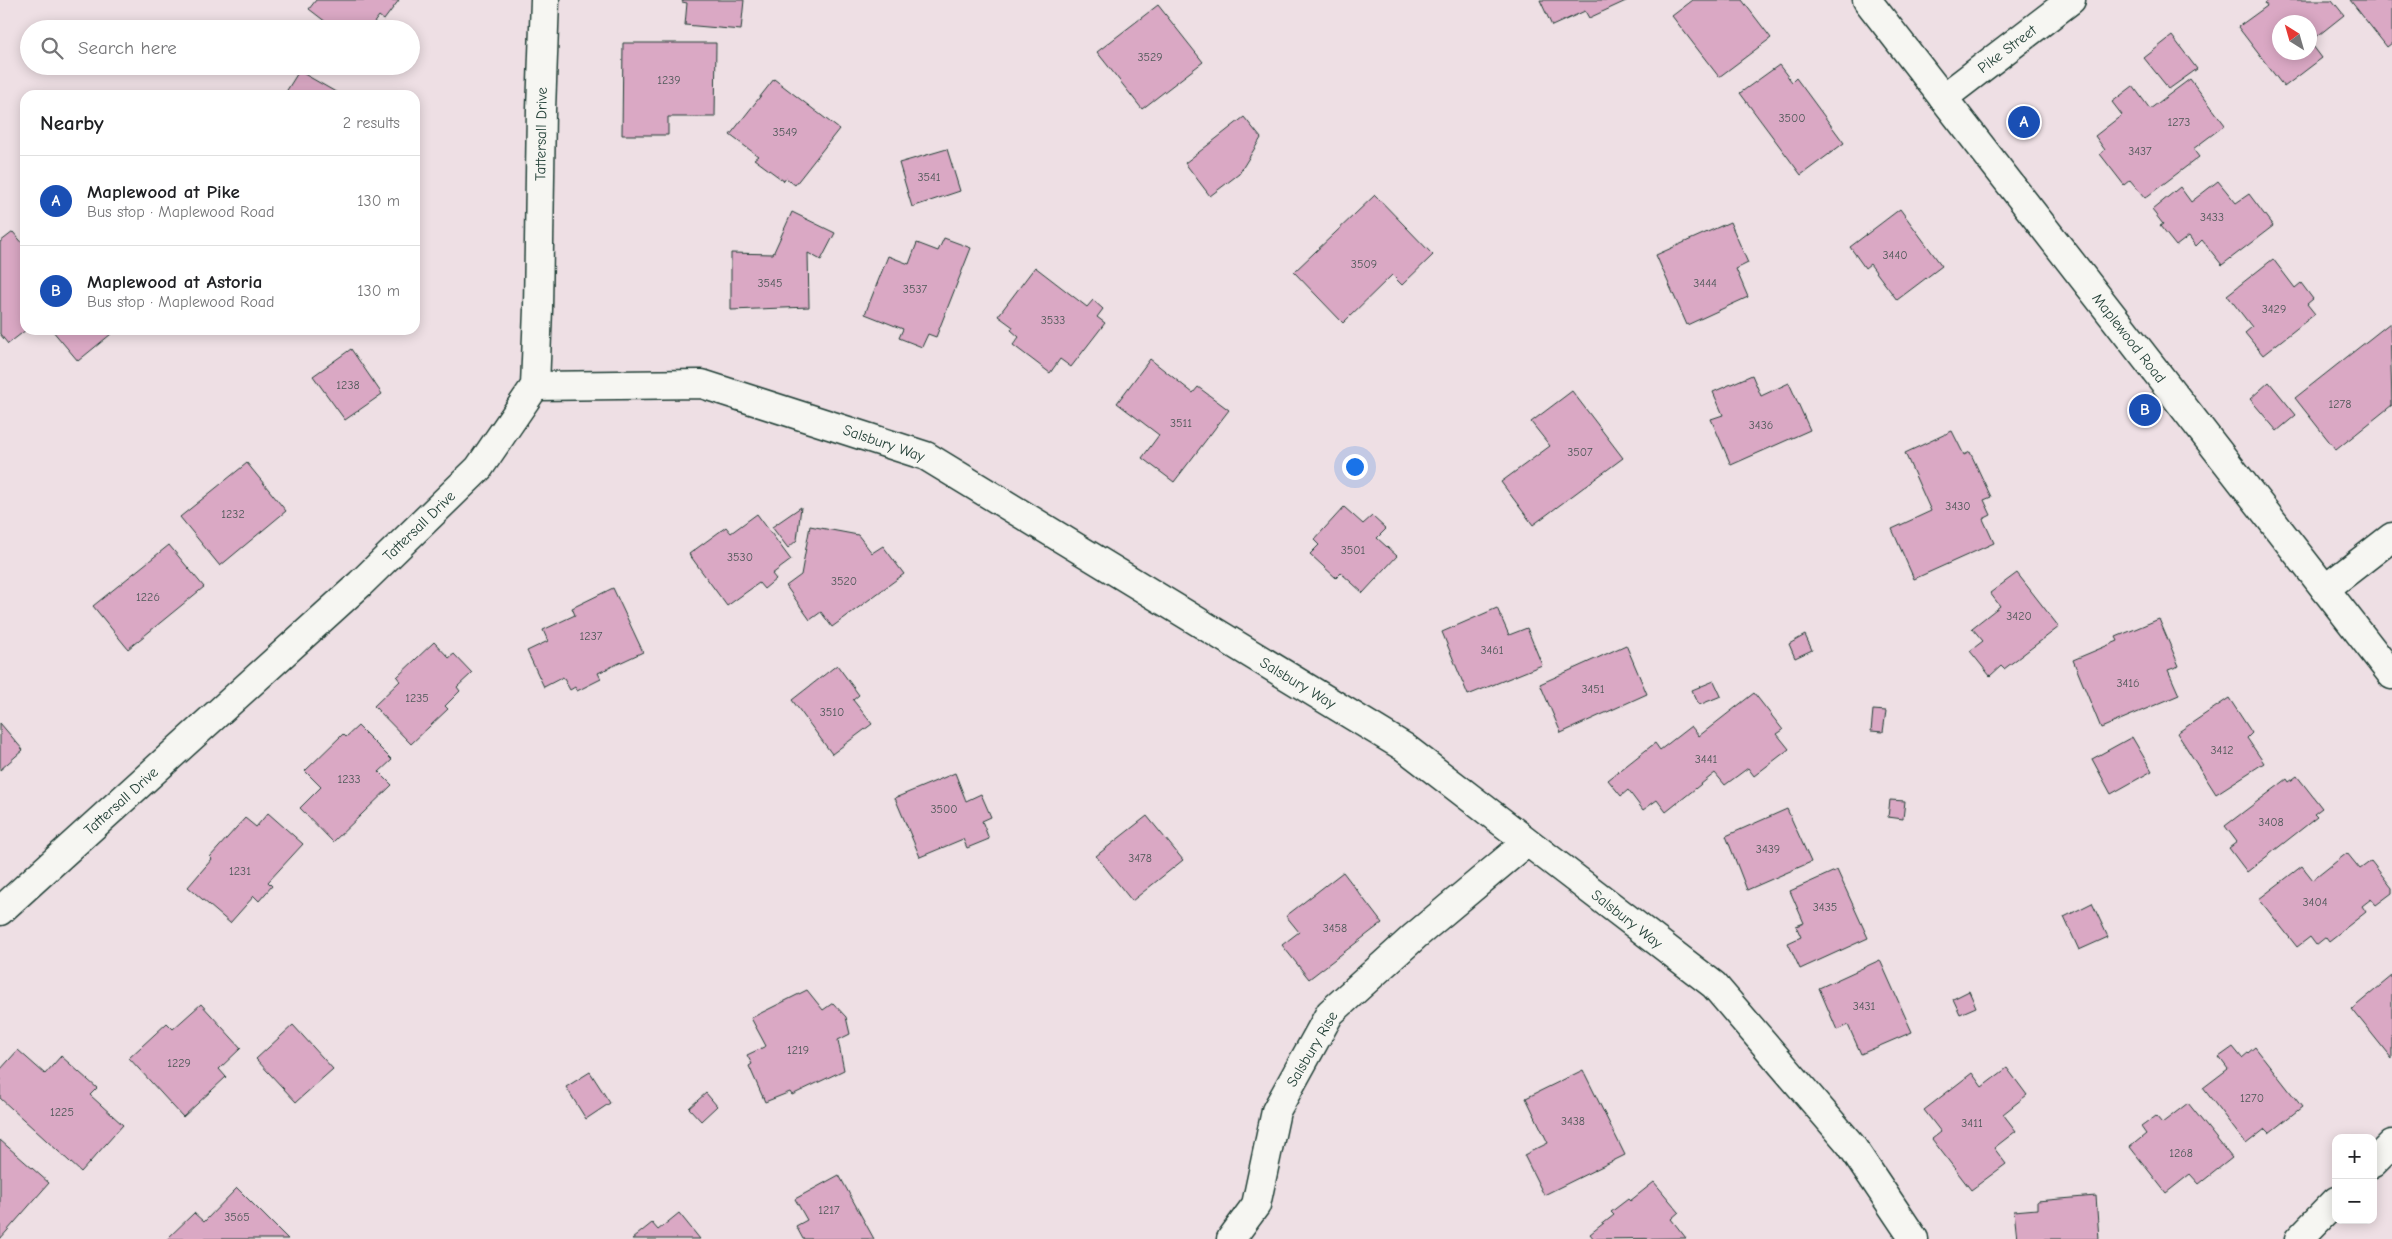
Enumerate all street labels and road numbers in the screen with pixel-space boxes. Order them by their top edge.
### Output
street label: Pike Street [1974,21,2040,77]
street label: Tattersall Drive [531,87,551,181]
street label: Maplewood Road [2088,290,2170,386]
street label: Salsbury Way [841,421,928,465]
street label: Tattersall Drive [379,487,459,565]
street label: Salsbury Way [1257,653,1339,713]
street label: Tattersall Drive [80,763,162,839]
street label: Salsbury Way [1588,886,1666,953]
street label: Salsbury Rise [1282,1008,1342,1090]

